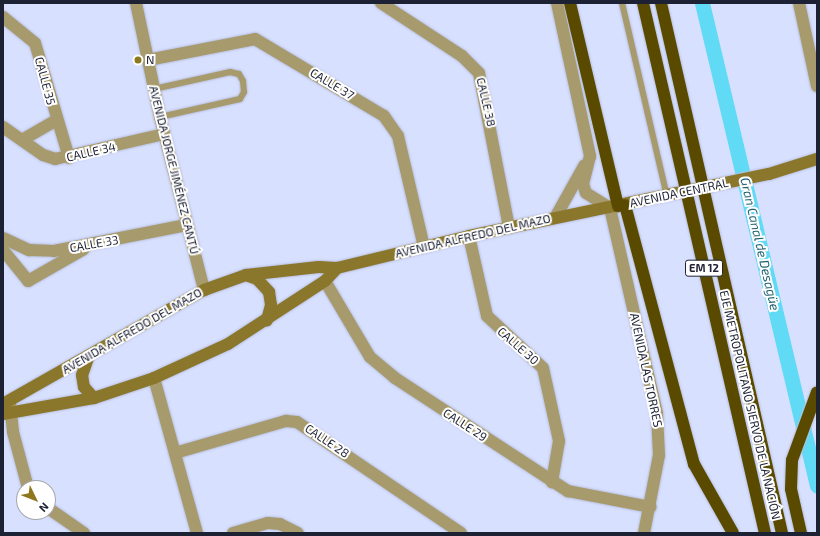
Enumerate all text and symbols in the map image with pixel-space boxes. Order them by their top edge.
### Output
place label: N [146,53,154,67]
street label: CALLE 35 [32,55,58,107]
marker: N [133,55,143,65]
street label: CALLE 37 [307,65,357,103]
street label: CALLE 38 [473,76,499,128]
street label: AVENIDA JORGE JIMÉNEZ CANTÚ [146,84,202,256]
street label: CALLE 34 [65,139,117,165]
street label: AVENIDA CENTRAL [628,175,730,211]
water label: Gran Canal de Desagüe [737,176,783,312]
street label: AVENIDA ALFREDO DEL MAZO [393,211,553,261]
street label: CALLE 33 [68,233,120,255]
road number: EM 12 [685,259,723,277]
street label: AVENIDA ALFREDO DEL MAZO [59,285,205,377]
street label: EJE METROPOLITANO SIERVO DE LA NACIÓN [717,289,783,521]
street label: AVENIDA LAS TORRES [627,311,665,429]
street label: CALLE 30 [494,324,542,368]
street label: CALLE 29 [440,405,490,445]
street label: CALLE 28 [302,421,352,461]
north arrow [16,480,56,520]
text: N [37,500,52,515]

